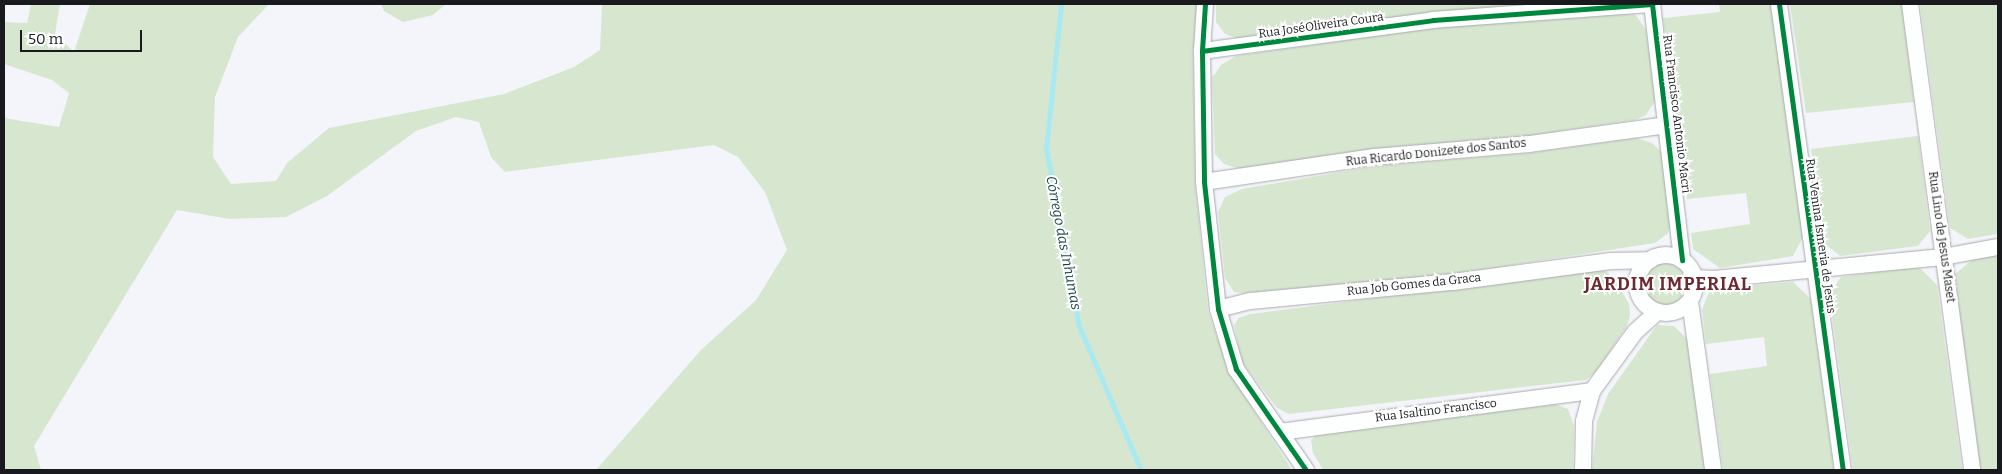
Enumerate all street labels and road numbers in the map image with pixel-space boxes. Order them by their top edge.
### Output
street label: Rua JoséOliveira Coura [1258,10,1384,42]
street label: Rua Francisco Antonio Macri [1659,34,1693,194]
street label: Rua Ricardo Donizete dos Santos [1345,136,1527,170]
street label: Rua Venina Ismeria de Jesus [1802,158,1838,314]
street label: Rua Lino de Jesus Maset [1925,170,1957,304]
street label: Rua Job Gomes da Graca [1346,271,1482,299]
street label: Rua Isaltino Francisco [1374,396,1498,426]

